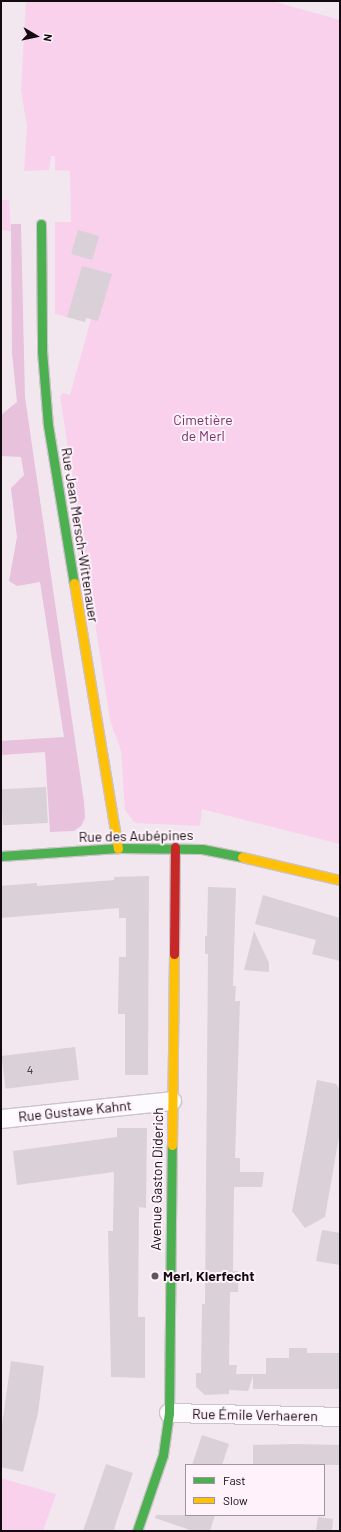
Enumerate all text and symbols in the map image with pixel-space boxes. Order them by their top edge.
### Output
north arrow [16,16,56,56]
text: N [41,33,55,43]
park label: Cimetière de Merl [173,412,233,444]
street label: Rue Jean Mersch-Wittenauer [58,446,102,624]
street label: Rue des Aubépines [79,827,193,845]
house number: 4 [27,1063,33,1077]
street label: Rue Gustave Kahnt [17,1097,133,1125]
street label: Avenue Gaston Diderich [147,1107,167,1251]
place label: Merl, Kierfecht [163,1268,254,1284]
marker: Merl, Kierfecht [150,1271,160,1281]
street label: Rue Émile Verhaeren [192,1406,318,1424]
legend [185,1464,325,1516]
text: Fast [223,1473,246,1487]
text: Slow [223,1493,248,1507]

